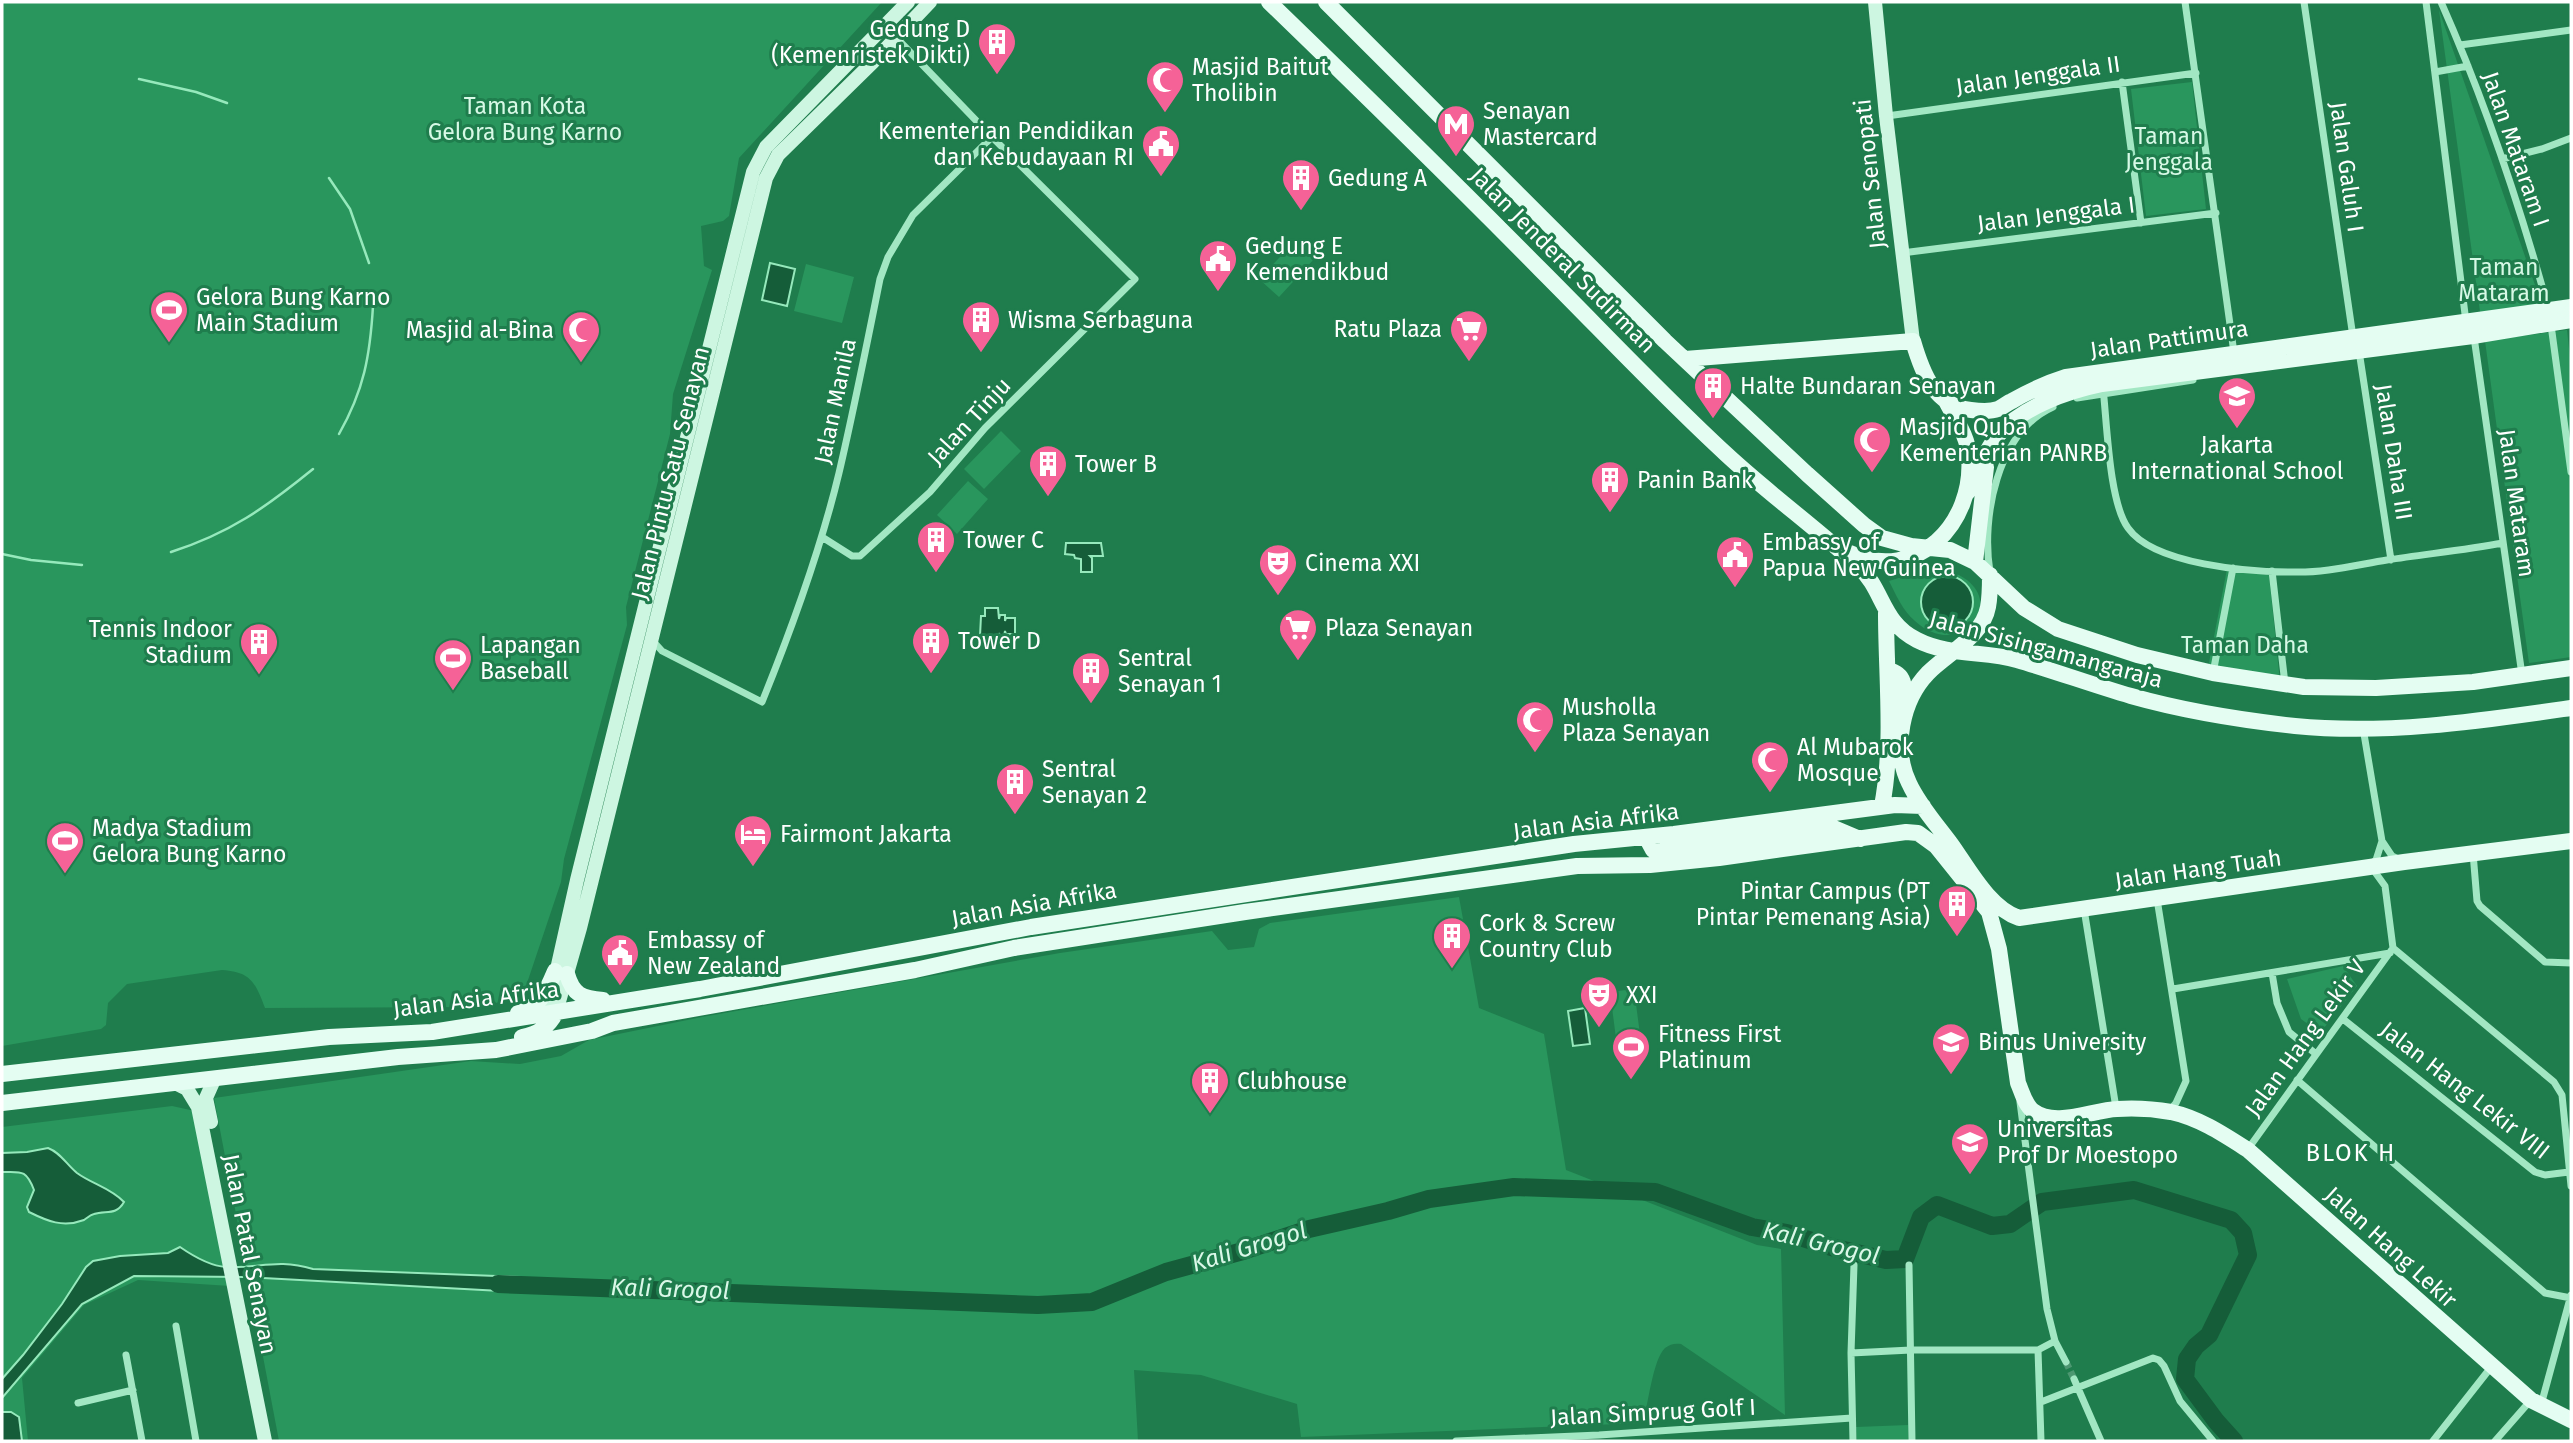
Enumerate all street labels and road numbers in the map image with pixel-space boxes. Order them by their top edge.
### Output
street label: Jalan Jenggala II [1954,50,2122,100]
street label: Jalan Mataram I [2476,68,2556,230]
street label: Jalan Senopati [1848,98,1892,250]
street label: Jalan Galuh I [2324,100,2370,234]
street label: Jalan Jenderal Sudirman [1464,161,1662,359]
street label: Jalan Jenggala I [1975,190,2137,238]
street label: Jalan Pattimura [2088,314,2250,364]
street label: Jalan Manila [808,336,862,466]
street label: Jalan Pintu Satu Senayan [625,344,715,602]
street label: Jalan Tinju [921,371,1017,471]
street label: Jalan Daha III [2369,382,2419,522]
street label: Jalan Mataram [2493,427,2541,579]
street label: Jalan Sisingamangaraja [1926,604,2166,694]
street label: Jalan Asia Afrika [1511,797,1681,845]
street label: Jalan Hang Tuah [2113,843,2283,895]
street label: Jalan Asia Afrika [949,876,1119,932]
street label: Jalan Hang Lekir V [2239,954,2371,1122]
street label: Jalan Asia Afrika [391,975,561,1023]
street label: Jalan Hang Lekir VIII [2375,1015,2555,1165]
street label: Jalan Patal Senayan [217,1151,283,1357]
street label: Jalan Hang Lekir [2319,1180,2463,1314]
street label: Jalan Simprug Golf I [1549,1393,1757,1431]

